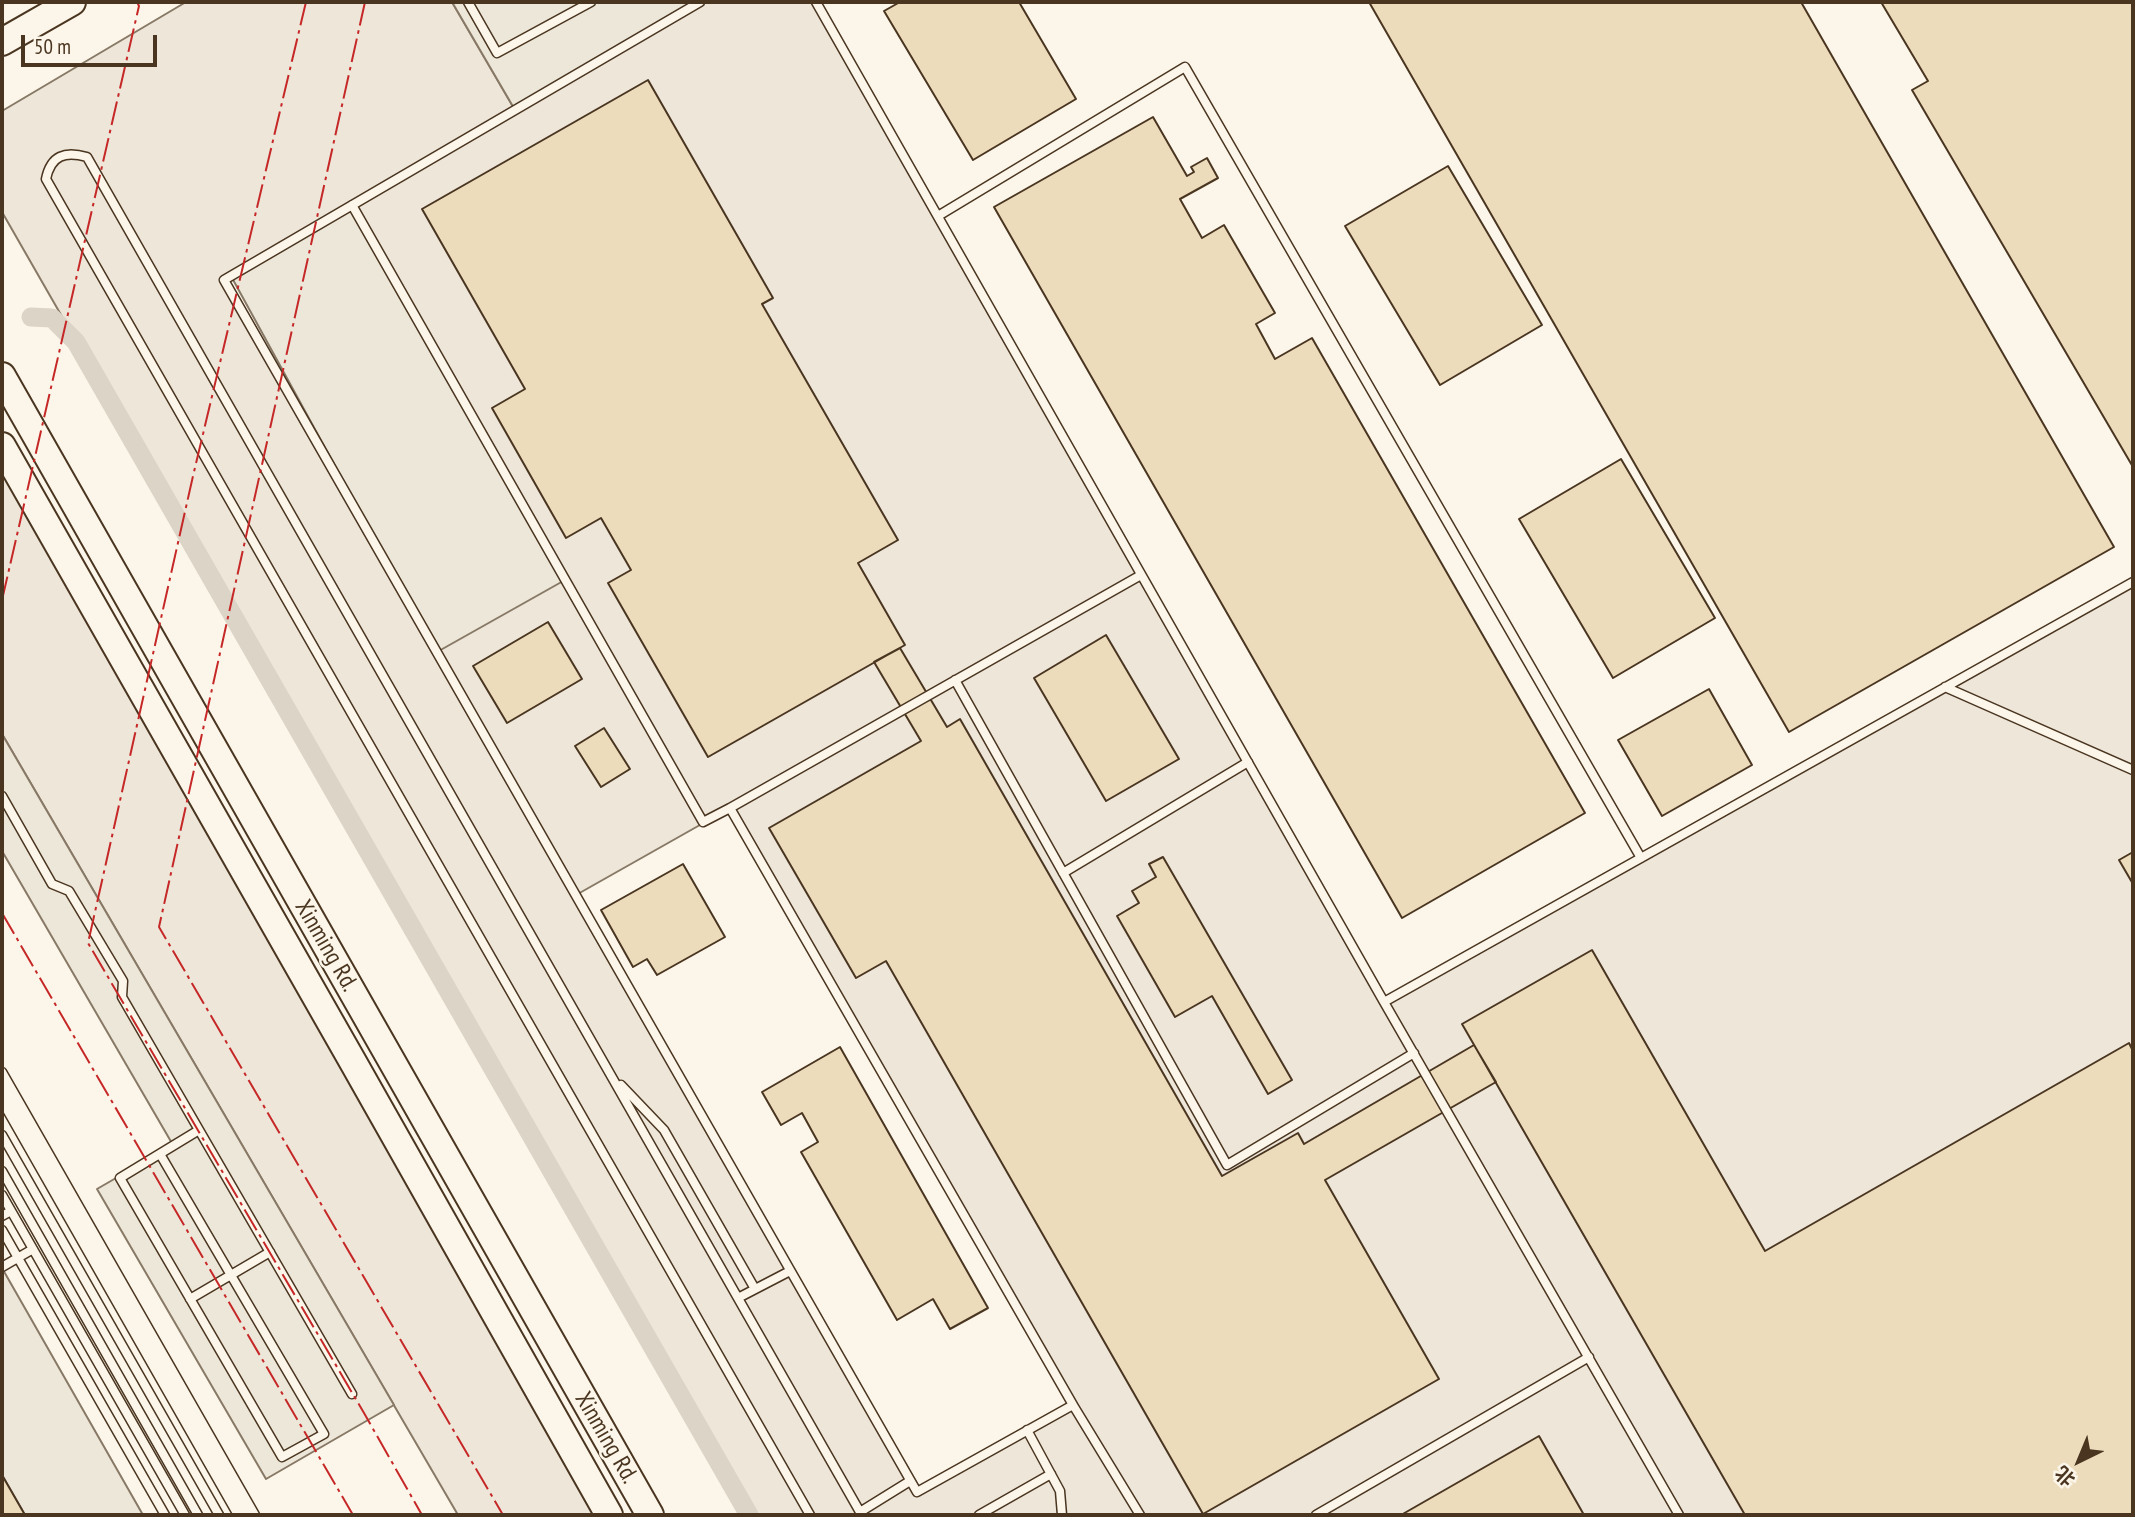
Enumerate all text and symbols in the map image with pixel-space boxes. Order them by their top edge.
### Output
scale bar [24,21,161,65]
text: 50 m [34,33,71,60]
street label: Xinming Rd. [288,895,364,997]
street label: Xinming Rd. [568,1387,644,1489]
north arrow [2044,1426,2114,1496]
text: 北 [2050,1461,2080,1492]

